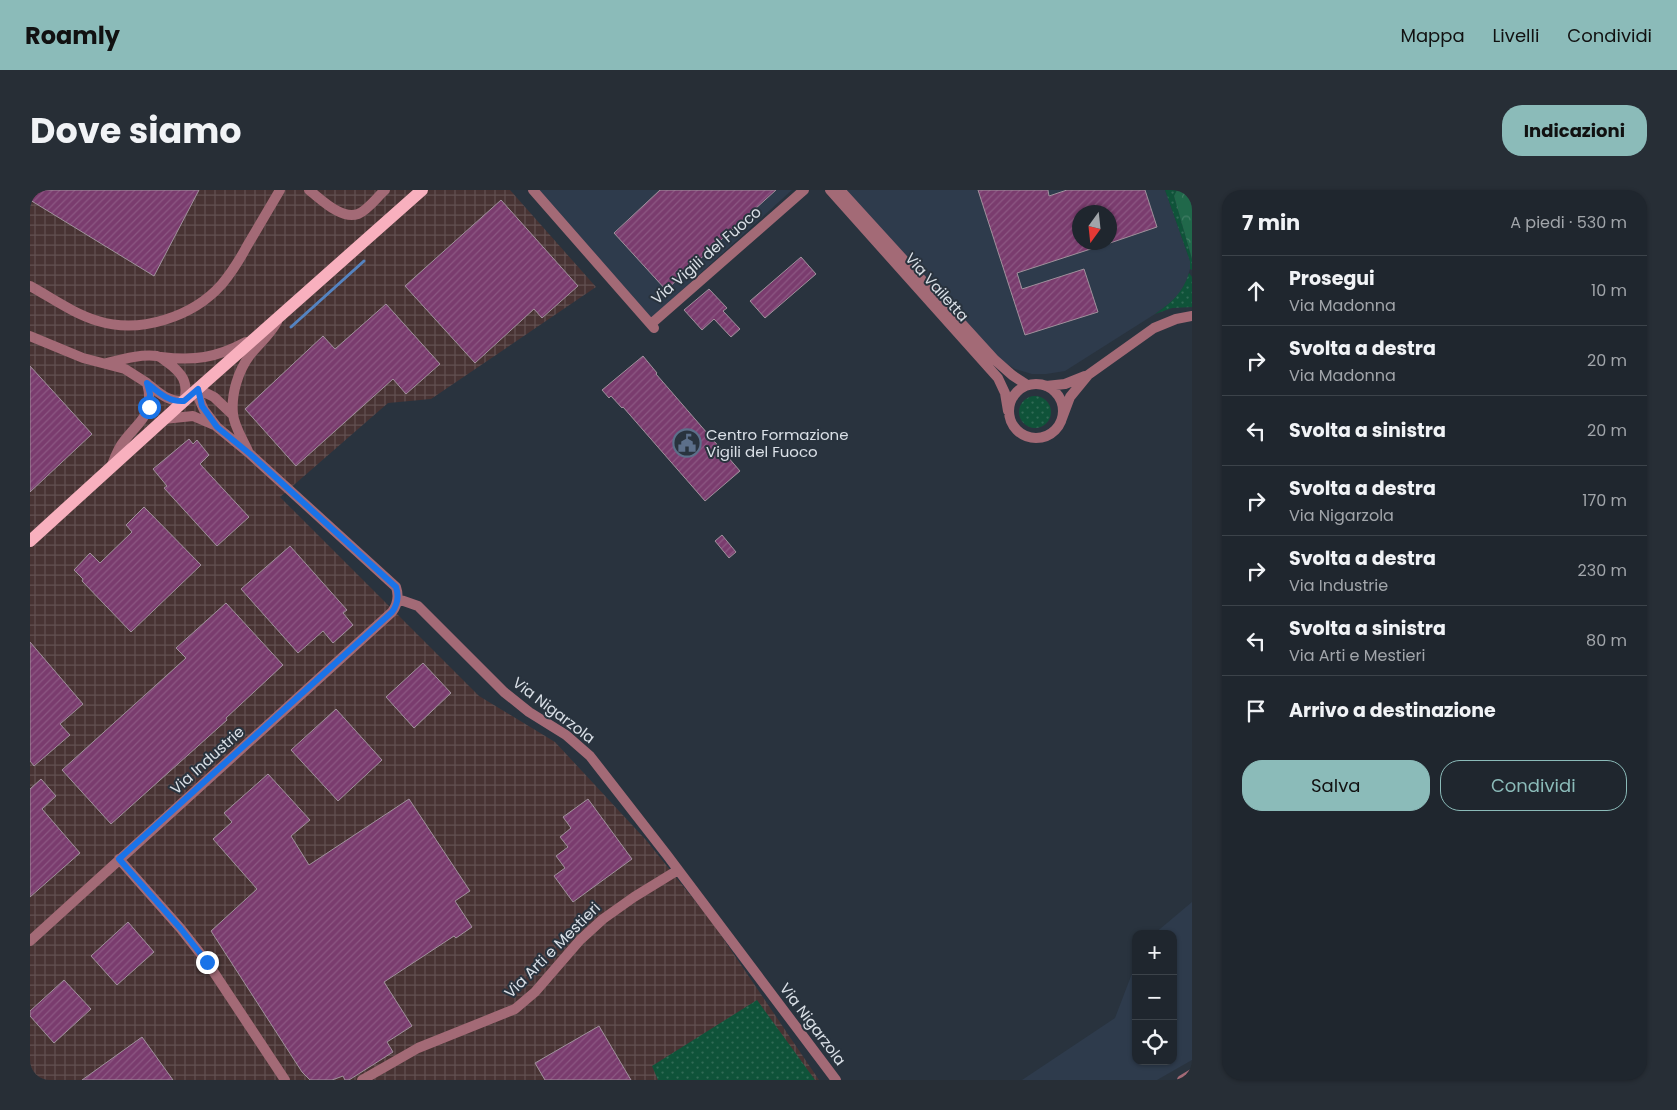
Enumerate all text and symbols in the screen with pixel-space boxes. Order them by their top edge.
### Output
text: Roamly [25,19,120,52]
text: Mappa [1400,23,1465,48]
text: Livelli [1493,23,1539,48]
text: Condividi [1567,23,1652,48]
button: Indicazioni [1502,105,1647,156]
text: Dove siamo [30,106,242,155]
street label: Via Vigili del Fuoco [646,201,766,309]
north arrow [1072,205,1117,250]
text: 7 min [1242,208,1300,237]
text: A piedi · 530 m [1510,211,1627,234]
street label: Via Vailetta [900,248,974,326]
text: Prosegui [1289,265,1375,292]
icon: ahead [1242,277,1270,305]
text: 10 m [1591,279,1627,302]
text: Via Madonna [1289,294,1396,317]
text: Svolta a destra [1289,335,1436,362]
icon: right [1242,347,1270,375]
text: 20 m [1587,349,1627,372]
text: Via Madonna [1289,364,1396,387]
route start [138,396,161,419]
icon: left [1242,417,1270,445]
text: Svolta a sinistra [1289,417,1446,444]
text: 20 m [1587,419,1627,442]
place label: Centro Formazione Vigili del Fuoco [706,424,849,462]
public building icon: Centro Formazione Vigili del Fuoco [672,428,702,458]
text: Svolta a destra [1289,475,1436,502]
icon: right [1242,487,1270,515]
text: 170 m [1582,489,1627,512]
text: Via Nigarzola [1289,504,1394,527]
text: Svolta a destra [1289,545,1436,572]
icon: right [1242,557,1270,585]
text: 230 m [1578,559,1627,582]
text: Via Industrie [1289,574,1388,597]
text: Svolta a sinistra [1289,615,1446,642]
icon: left [1242,627,1270,655]
text: 80 m [1586,629,1627,652]
text: Via Arti e Mestieri [1289,644,1425,667]
street label: Via Nigarzola [508,672,600,748]
icon: arrive [1242,697,1270,725]
text: Arrivo a destinazione [1289,697,1496,724]
street label: Via Industrie [165,721,249,799]
button: Salva [1242,760,1430,811]
button: Condividi [1440,760,1627,811]
street label: Via Arti e Mestieri [499,897,605,1003]
map controls [1132,930,1177,1065]
button: + [1132,930,1177,975]
route end [196,951,219,974]
button: − [1132,975,1177,1020]
street label: Via Nigarzola [775,978,851,1070]
button: locate [1132,1020,1177,1065]

